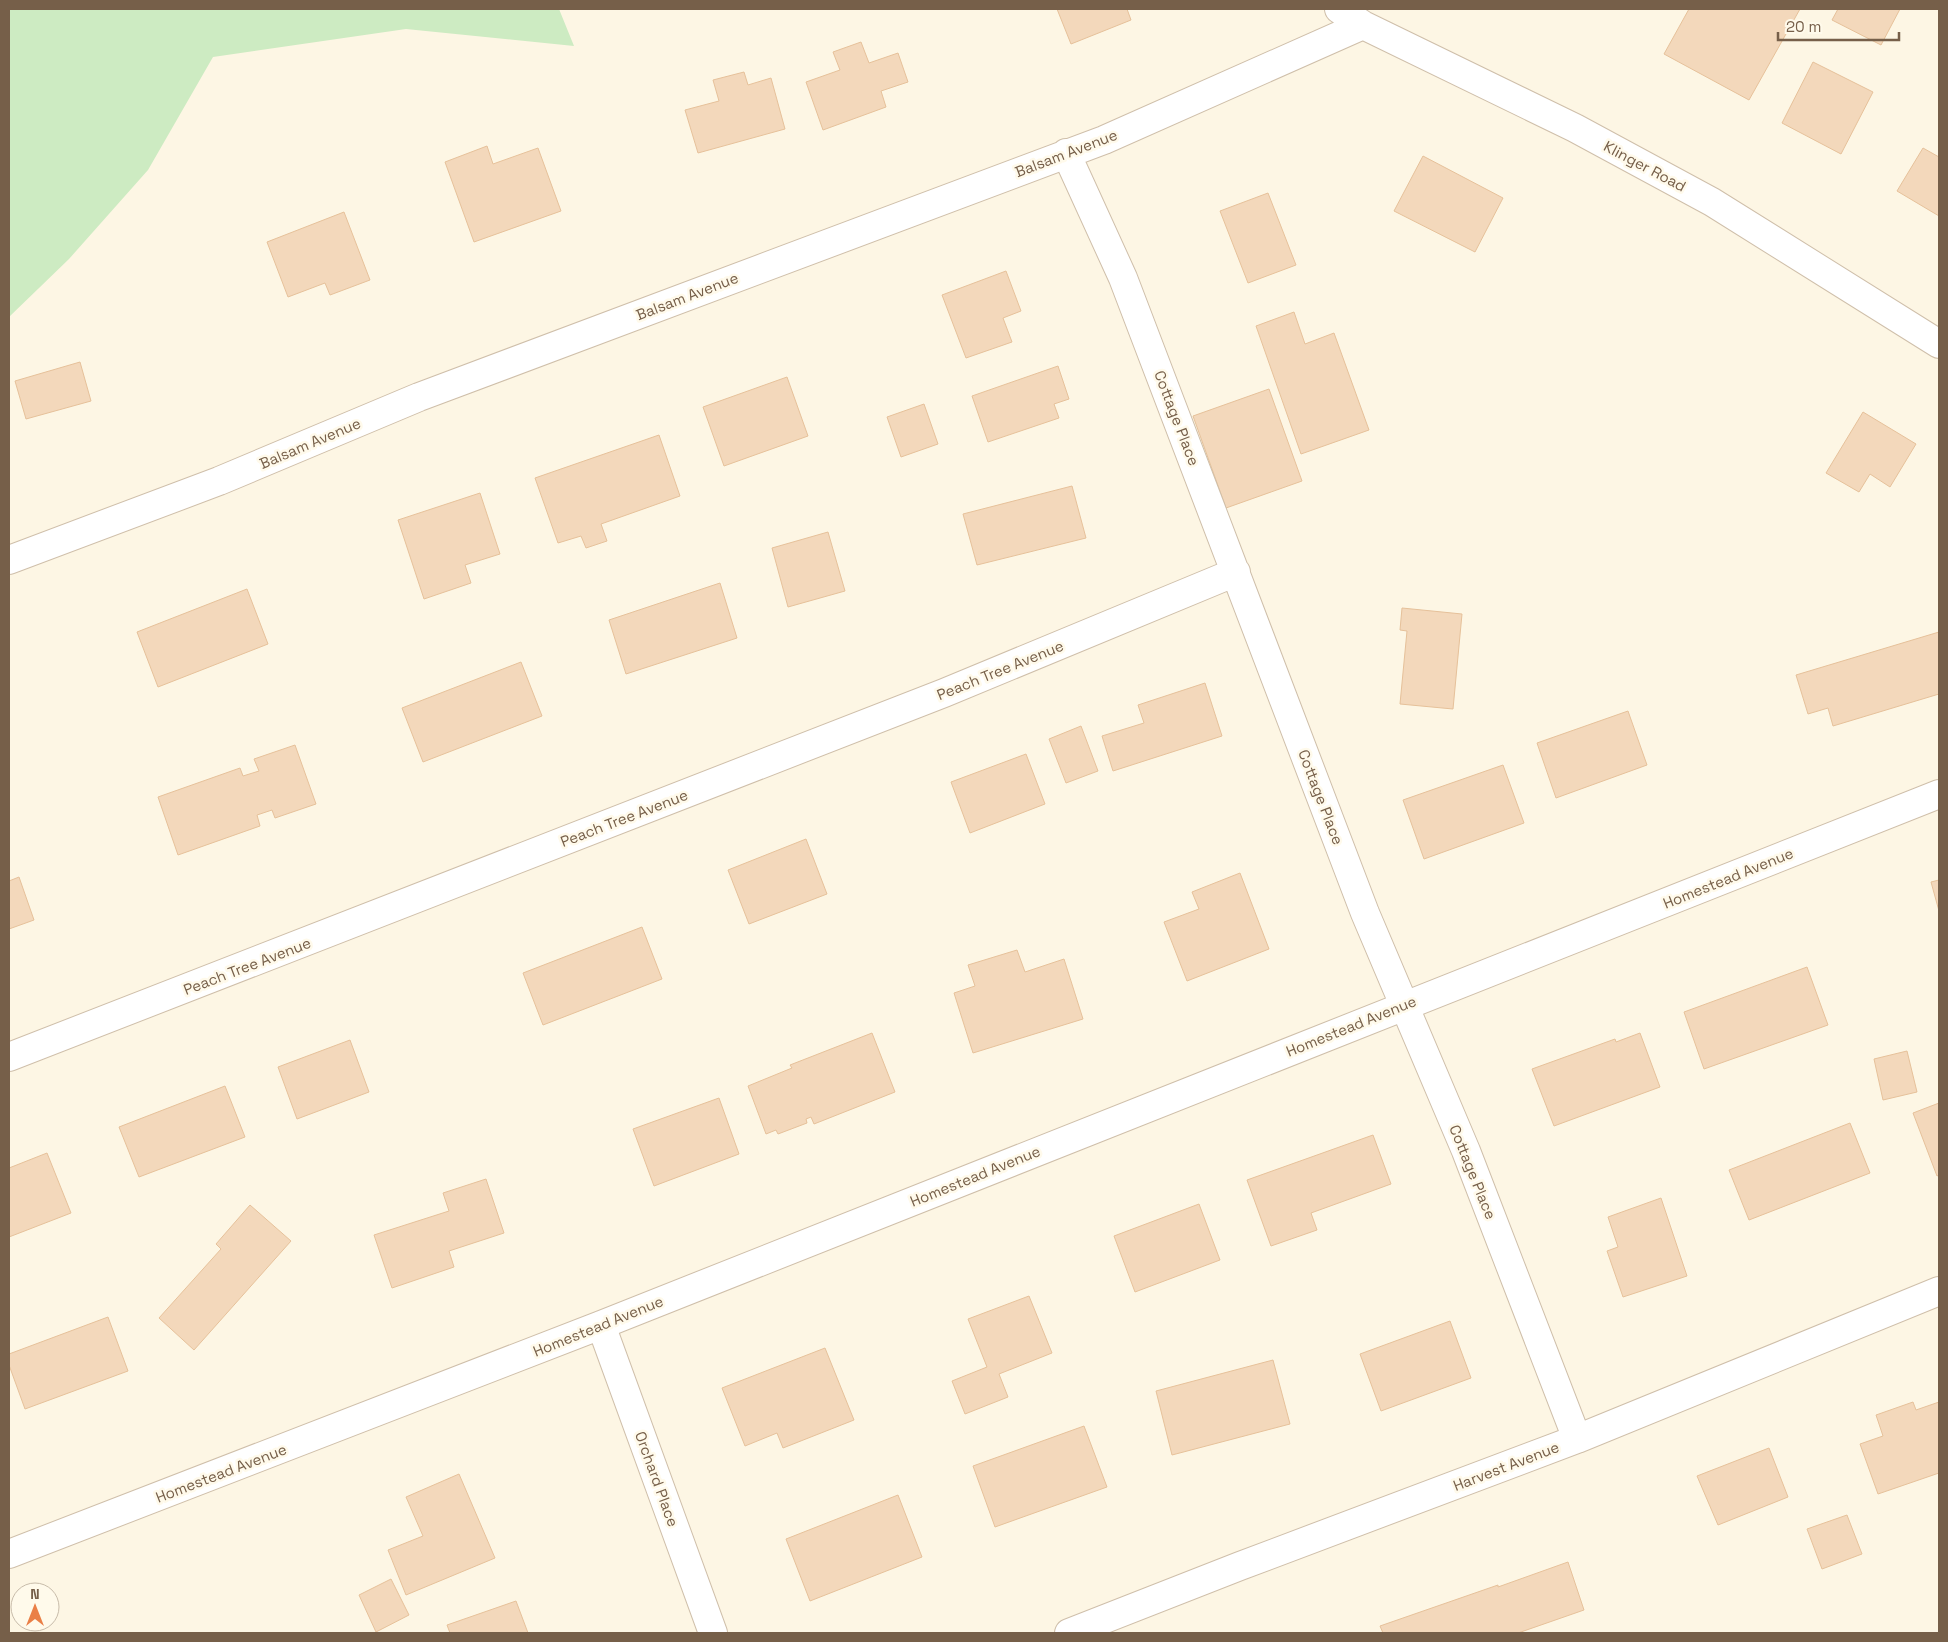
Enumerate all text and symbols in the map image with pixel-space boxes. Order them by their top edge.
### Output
scale bar [1778,10,1899,42]
text: 20 m [1786,17,1821,36]
street label: Balsam Avenue [1012,125,1120,181]
street label: Klinger Road [1601,136,1689,196]
street label: Balsam Avenue [633,268,741,324]
street label: Cottage Place [1150,368,1204,468]
street label: Balsam Avenue [256,413,364,473]
street label: Peach Tree Avenue [934,636,1066,704]
street label: Cottage Place [1294,747,1348,847]
street label: Peach Tree Avenue [557,785,691,851]
street label: Homestead Avenue [1660,843,1796,913]
street label: Peach Tree Avenue [180,933,314,999]
street label: Homestead Avenue [1283,991,1419,1061]
street label: Cottage Place [1445,1122,1501,1222]
street label: Homestead Avenue [907,1141,1043,1211]
street label: Homestead Avenue [530,1291,666,1361]
street label: Orchard Place [631,1429,683,1529]
street label: Harvest Avenue [1450,1437,1562,1495]
street label: Homestead Avenue [153,1439,289,1507]
north arrow [10,1582,60,1632]
text: N [30,1585,40,1603]

